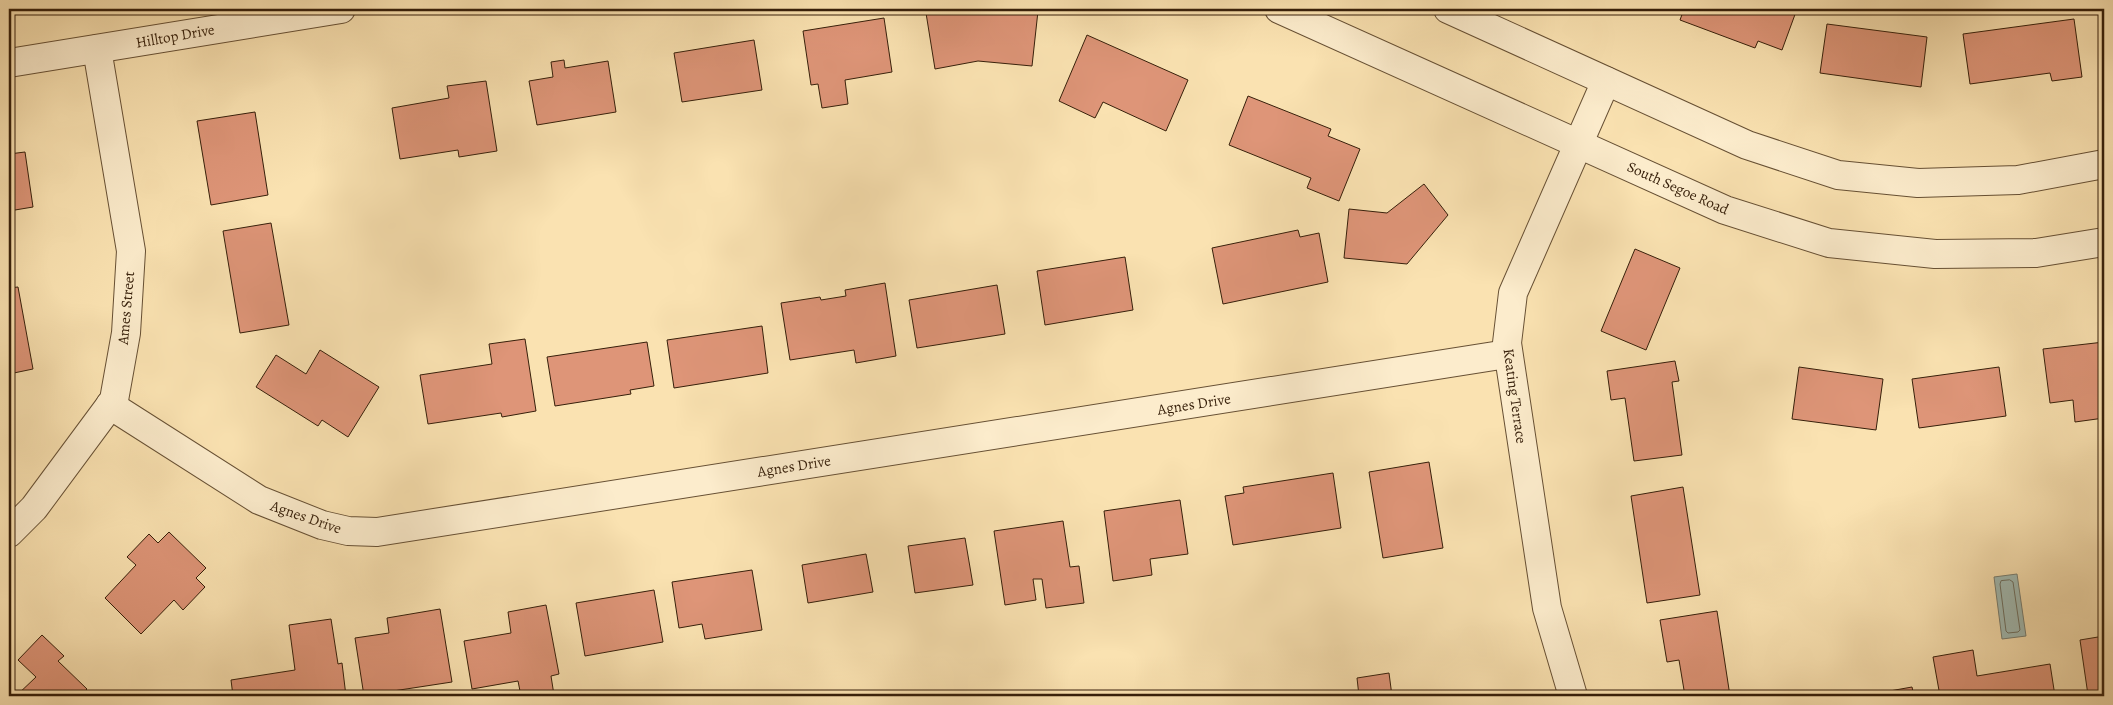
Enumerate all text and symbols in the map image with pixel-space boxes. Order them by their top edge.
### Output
street label: Hilltop Drive [134,19,216,53]
street label: South Segoe Road [1624,157,1733,220]
street label: Ames Street [113,270,139,347]
street label: Keating Terrace [1498,347,1532,445]
street label: Agnes Drive [1155,388,1232,420]
street label: Agnes Drive [755,450,832,482]
street label: Agnes Drive [267,495,344,539]

